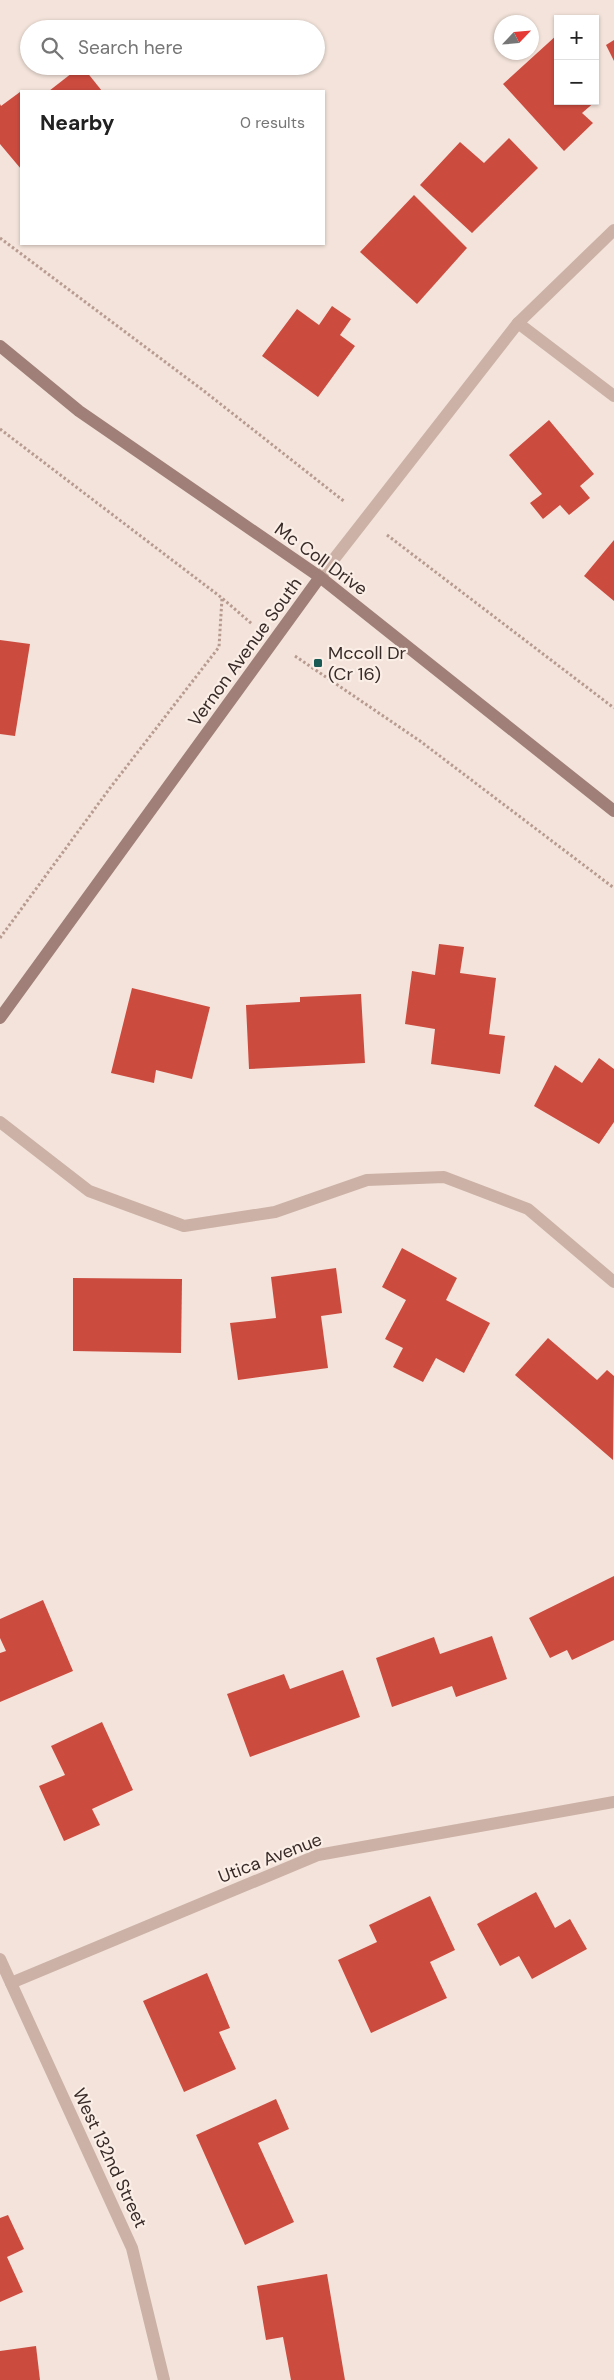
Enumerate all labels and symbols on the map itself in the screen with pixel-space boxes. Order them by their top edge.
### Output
north arrow [494,15,539,60]
street label: Mc Coll Drive [270,517,372,601]
street label: Vernon Avenue South [183,573,307,731]
place label: Mccoll Dr (Cr 16) [328,641,407,686]
marker: Mccoll Dr (Cr 16) [312,657,324,669]
street label: Utica Avenue [215,1827,325,1889]
street label: West 132nd Street [67,2084,153,2232]

